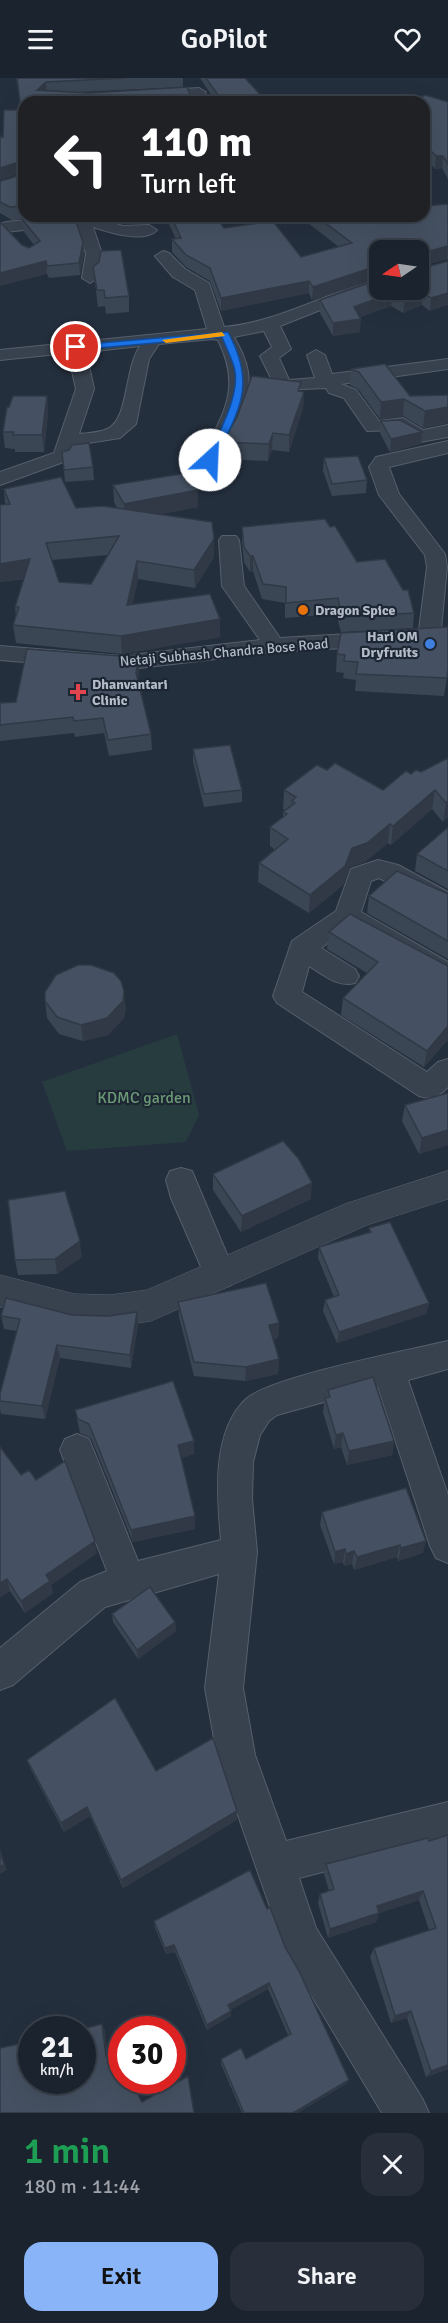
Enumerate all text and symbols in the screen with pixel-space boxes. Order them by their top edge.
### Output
icon: menu [24,23,57,56]
text: GoPilot [181,23,267,56]
icon: heart [391,23,424,56]
text: 110 m [141,117,252,168]
icon: left [42,120,120,198]
text: Turn left [141,168,236,201]
north arrow [369,240,429,300]
map controls [369,240,429,300]
pin [50,321,101,372]
icon: arrive [59,330,92,363]
position arrow [178,428,242,492]
place label: Dragon Spice [315,602,395,619]
marker: Dragon Spice [296,603,310,617]
place label: Hari OM Dryfruits [361,628,418,661]
street label: Netaji Subhash Chandra Bose Road [119,635,329,670]
marker: Hari OM Dryfruits [423,637,437,651]
place label: Dhanvantari Clinic [92,676,168,709]
marker: Dhanvantari Clinic [69,683,87,701]
park label: KDMC garden [97,1088,191,1108]
speed limit sign: 30 [108,2016,186,2094]
text: 21 [41,2029,73,2066]
text: km/h [40,2061,74,2079]
text: 1 min [24,2129,110,2174]
button: close [361,2133,424,2196]
text: 180 m · 11:44 [24,2174,140,2199]
button: Exit [24,2242,218,2311]
button: Share [230,2242,424,2311]

